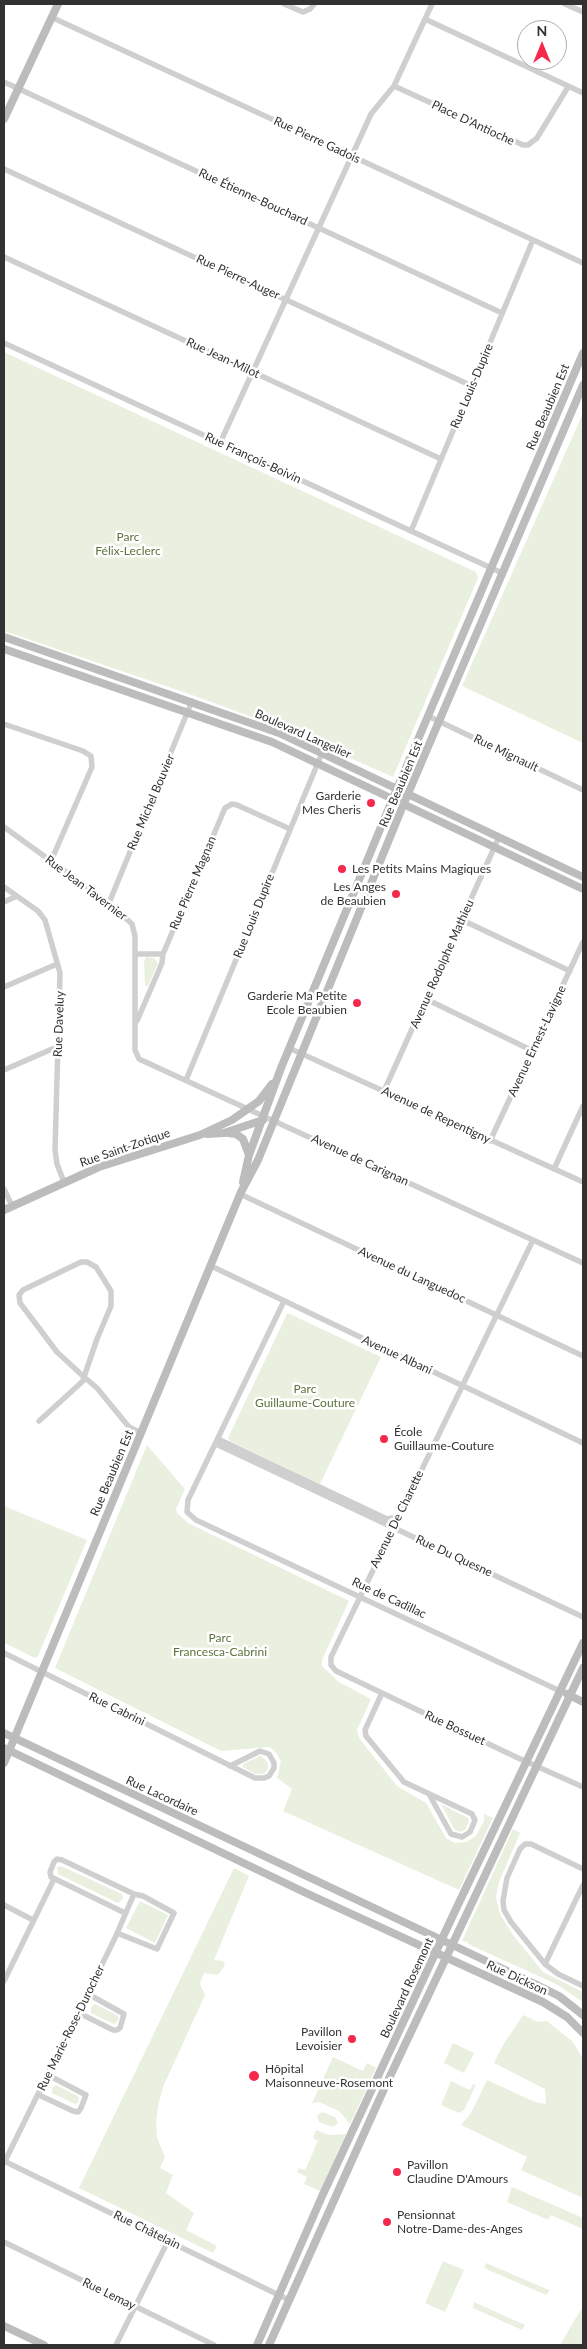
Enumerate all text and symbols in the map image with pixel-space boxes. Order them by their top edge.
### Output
north arrow [517,20,567,70]
text: N [537,22,547,39]
street label: Place D'Antioche [429,98,517,148]
street label: Rue Pierre Gadois [271,114,363,166]
street label: Rue Étienne-Bouchard [196,165,310,229]
street label: Rue Pierre-Auger [194,251,282,303]
street label: Rue Jean-Milot [184,335,262,381]
street label: Rue Louis-Dupire [448,341,496,431]
street label: Rue Beaubien Est [523,362,573,452]
street label: Rue François-Boivin [203,429,303,487]
park label: Parc Félix-Leclerc [95,530,161,558]
street label: Boulevard Langelier [253,706,353,762]
street label: Rue Mignault [471,731,541,775]
street label: Rue Beaubien Est [376,739,426,829]
street label: Rue Michel Bouvier [124,752,178,852]
place label: Garderie Mes Cheris [302,789,361,817]
marker: Garderie Mes Cheris [365,797,377,809]
street label: Rue Pierre Magnan [167,834,219,932]
street label: Rue Jean Tavernier [42,853,130,923]
place label: Les Petits Mains Magiques [352,862,491,876]
marker: Les Petits Mains Magiques [336,863,348,875]
street label: Rue Louis Dupire [231,872,277,960]
place label: Les Anges de Beaubien [321,880,386,908]
marker: Les Anges de Beaubien [390,888,402,900]
street label: Avenue Rodolphe Mathieu [407,897,477,1031]
street label: Avenue Ernest-Lavigne [505,983,569,1099]
place label: Garderie Ma Petite Ecole Beaubien [247,989,347,1017]
street label: Rue Daveluy [51,991,67,1057]
marker: Garderie Ma Petite Ecole Beaubien [351,997,363,1009]
street label: Avenue de Repentigny [379,1083,493,1147]
street label: Rue Saint-Zotique [78,1126,172,1170]
street label: Avenue de Carignan [309,1131,411,1189]
street label: Avenue du Languedoc [356,1244,468,1306]
street label: Avenue Albani [360,1332,434,1378]
park label: Parc Guillaume-Couture [255,1382,355,1410]
place label: École Guillaume-Couture [394,1425,494,1453]
street label: Rue Beaubien Est [87,1428,137,1518]
marker: École Guillaume-Couture [378,1433,390,1445]
street label: Avenue De Charette [367,1468,427,1570]
street label: Rue Du Quesne [413,1532,495,1580]
street label: Rue de Cadillac [350,1574,428,1622]
park label: Parc Francesca-Cabrini [173,1631,267,1659]
street label: Rue Cabrini [86,1689,148,1729]
street label: Rue Bossuet [422,1708,488,1748]
street label: Rue Lacordaire [124,1773,200,1819]
street label: Boulevard Rosemont [377,1935,437,2041]
street label: Rue Dickson [484,1958,550,1998]
street label: Rue Marie-Rose-Durocher [34,1963,108,2093]
place label: Pavillon Levoisier [296,2025,342,2053]
marker: Pavillon Levoisier [346,2033,358,2045]
place label: Hôpital Maisonneuve-Rosemont [265,2062,393,2090]
marker: Hôpital Maisonneuve-Rosemont [247,2069,261,2083]
place label: Pavillon Claudine D'Amours [407,2158,508,2186]
marker: Pavillon Claudine D'Amours [391,2166,403,2178]
street label: Rue Châtelain [111,2208,183,2252]
place label: Pensionnat Notre-Dame-des-Anges [397,2208,523,2236]
marker: Pensionnat Notre-Dame-des-Anges [381,2216,393,2228]
street label: Rue Lemay [80,2275,138,2313]

